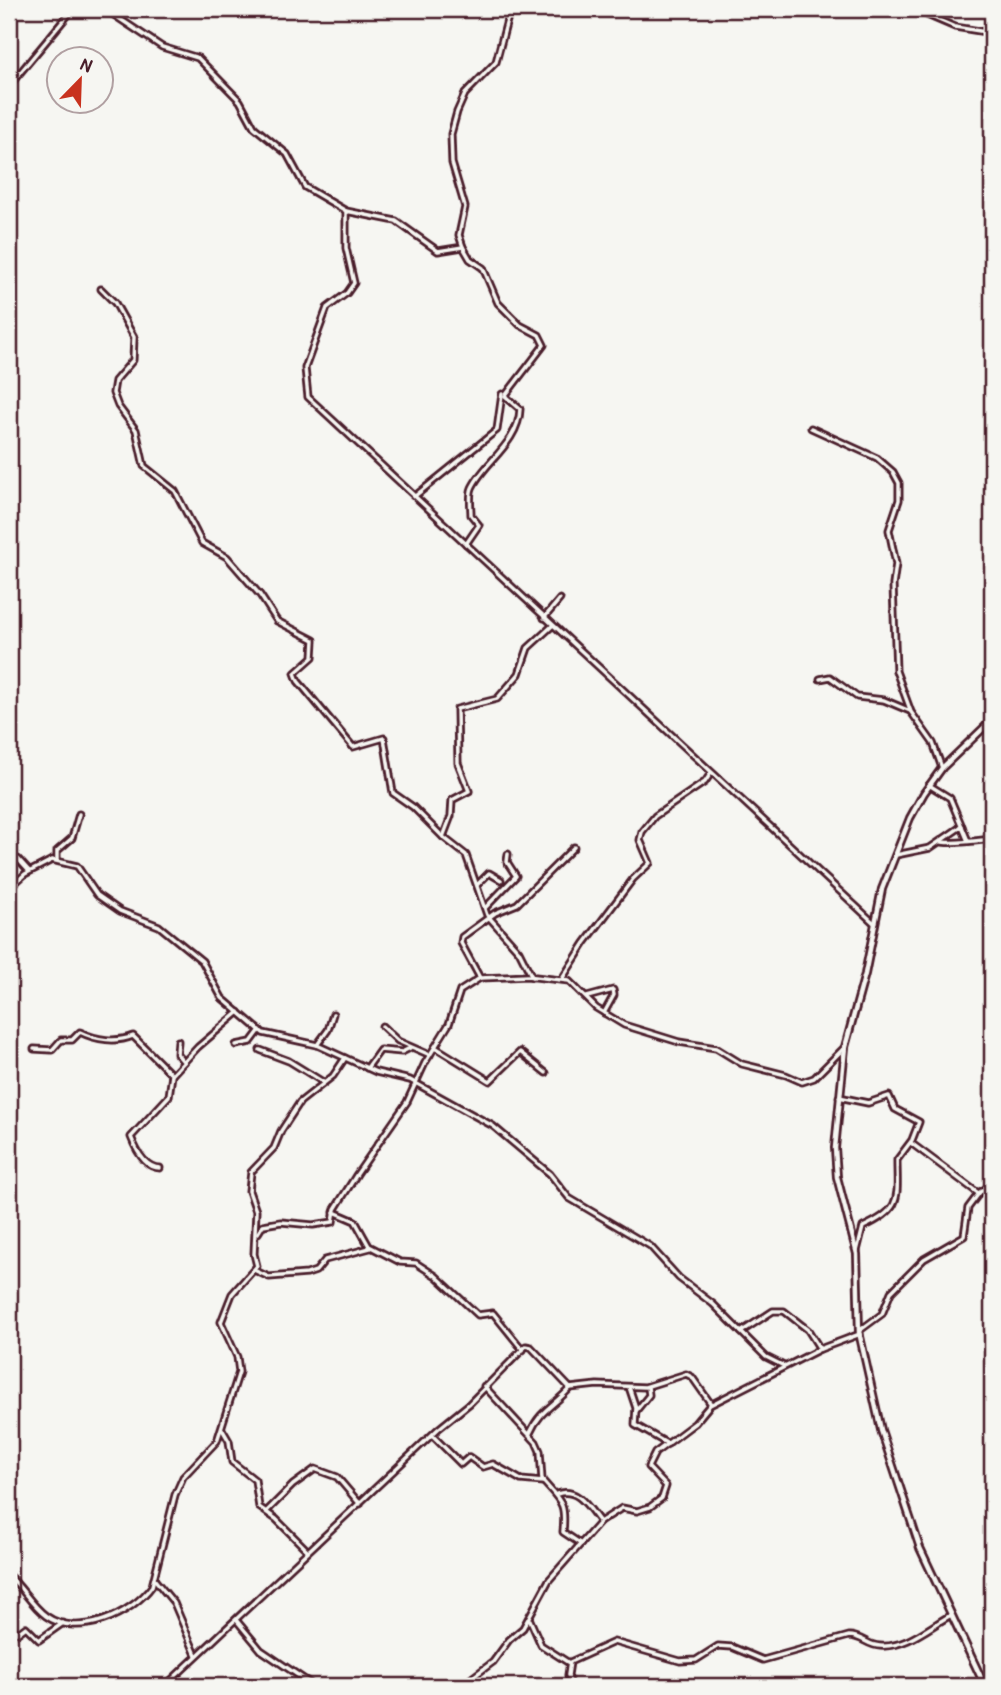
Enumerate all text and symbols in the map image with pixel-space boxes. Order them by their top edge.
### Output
north arrow [46,46,116,116]
text: N [77,50,96,78]

